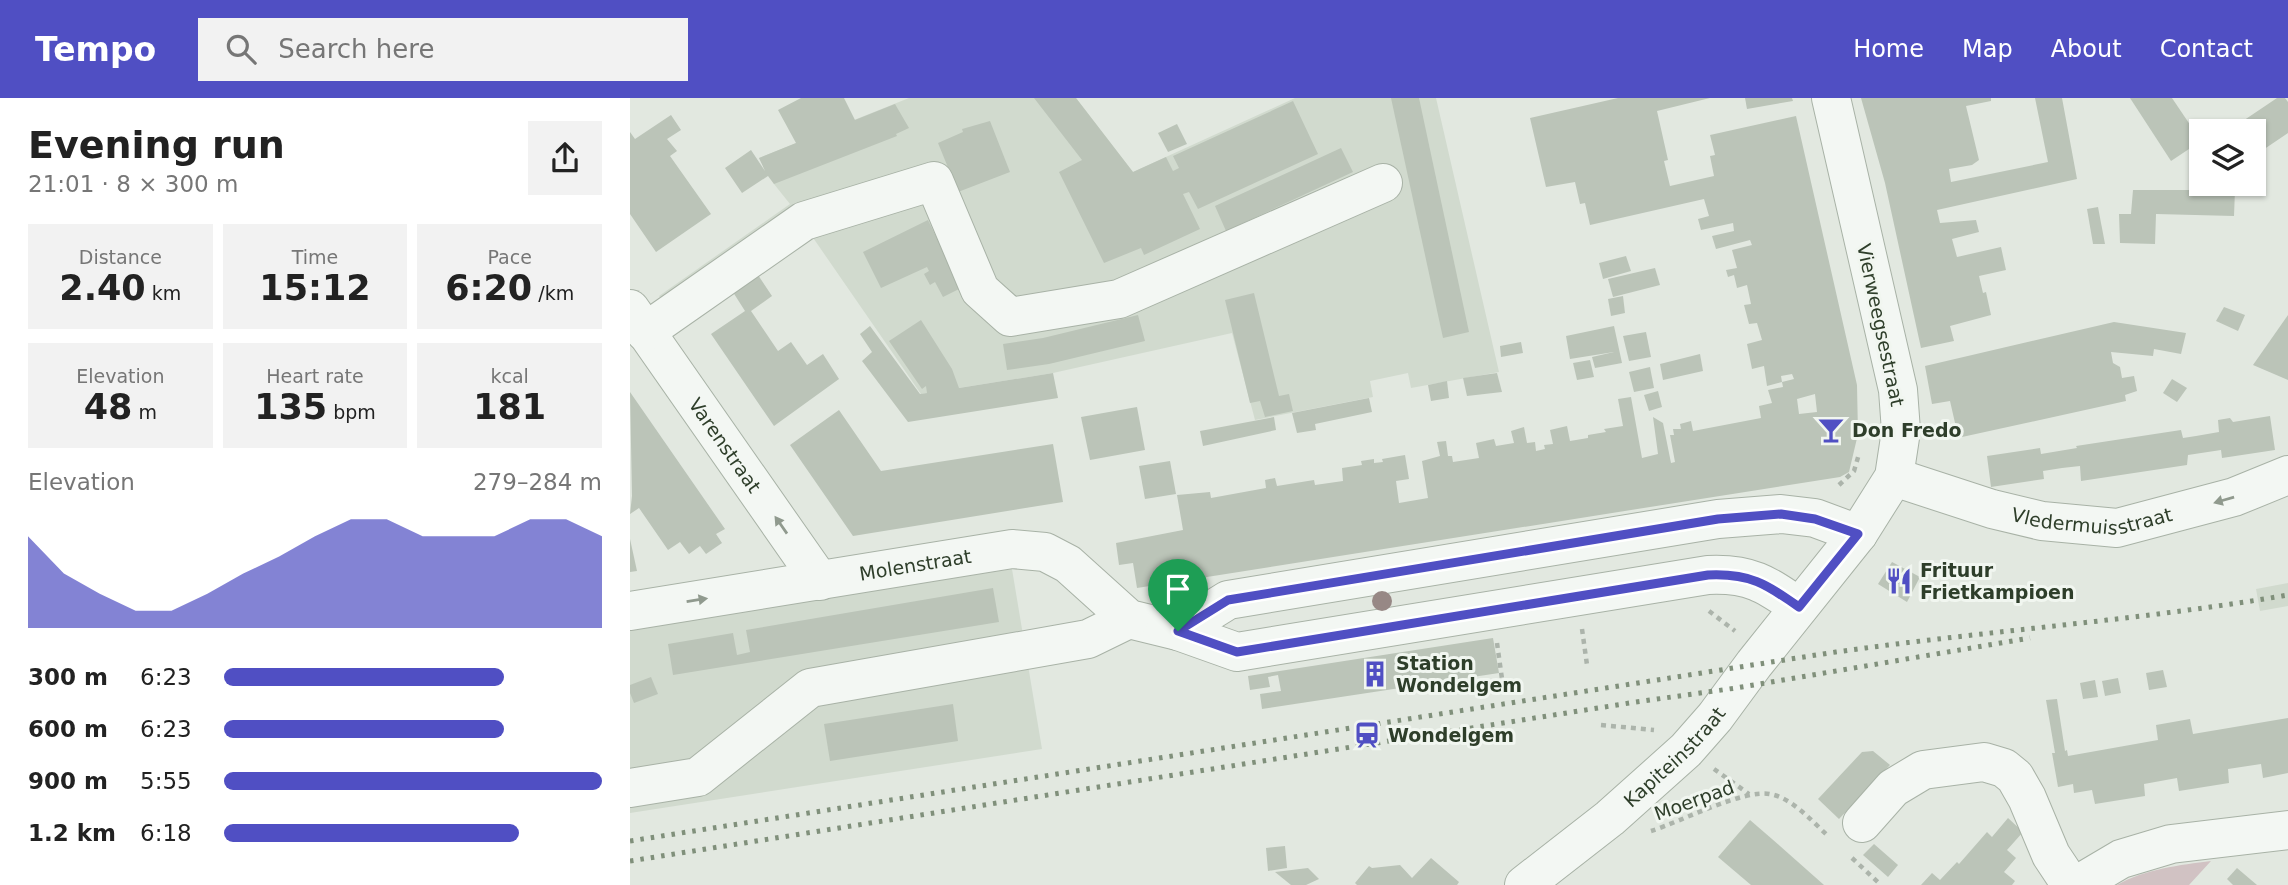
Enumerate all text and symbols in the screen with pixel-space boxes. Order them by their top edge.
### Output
search box [198,18,688,81]
text: Tempo [35,30,156,69]
icon: search [222,30,260,68]
text: Search here [278,34,434,64]
text: Home [1853,35,1924,63]
text: Map [1962,35,2013,63]
text: About [2051,35,2122,63]
text: Contact [2160,35,2253,63]
map controls [2189,119,2266,196]
button: layers [2189,119,2266,196]
button: share [528,121,602,195]
text: Evening run [28,123,285,167]
text: 21:01 · 8 × 300 m [28,171,238,197]
street label: Vierweegsestraat [1853,242,1909,408]
text: Distance [79,246,162,268]
text: Time [292,246,338,268]
text: Pace [487,246,532,268]
text: 2.40 [59,268,146,308]
text: 15:12 [259,268,371,308]
text: 6:20 [445,268,532,308]
text: km [146,282,181,304]
text: /km [532,282,574,304]
text: Elevation [76,365,164,387]
text: Heart rate [266,365,364,387]
text: kcal [490,365,529,387]
text: 48 [84,387,132,427]
text: 135 [254,387,327,427]
text: 181 [473,387,546,427]
street label: Varenstraat [684,394,766,497]
text: m [132,401,157,423]
text: bpm [327,401,376,423]
bar icon: Don Fredo [1816,415,1846,445]
place label: Don Fredo [1852,419,1962,441]
text: Elevation [28,469,135,495]
text: 279–284 m [473,469,602,495]
one-way arrow [2214,495,2235,505]
street label: Vledermuisstraat [2009,503,2175,539]
one-way arrow [774,516,788,534]
street label: Molenstraat [858,545,973,585]
pin [1148,559,1208,631]
place label: Frituur Frietkampioen [1920,559,2074,603]
restaurant icon: Frituur Frietkampioen [1884,566,1914,596]
icon: arrive [1159,570,1197,608]
one-way arrow [686,594,708,605]
place label: Station Wondelgem [1396,652,1522,696]
building icon: Station Wondelgem [1360,659,1390,689]
text: 300 m [28,664,108,690]
text: 6:23 [140,664,192,690]
street label: Kapiteinstraat [1619,703,1730,811]
text: 600 m [28,716,108,742]
text: 6:23 [140,716,192,742]
station icon: Wondelgem [1352,720,1382,750]
place label: Wondelgem [1388,724,1514,746]
text: 900 m [28,768,108,794]
text: 5:55 [140,768,192,794]
street label: Moerpad [1651,775,1737,825]
text: 1.2 km [28,820,116,846]
text: 6:18 [140,820,192,846]

